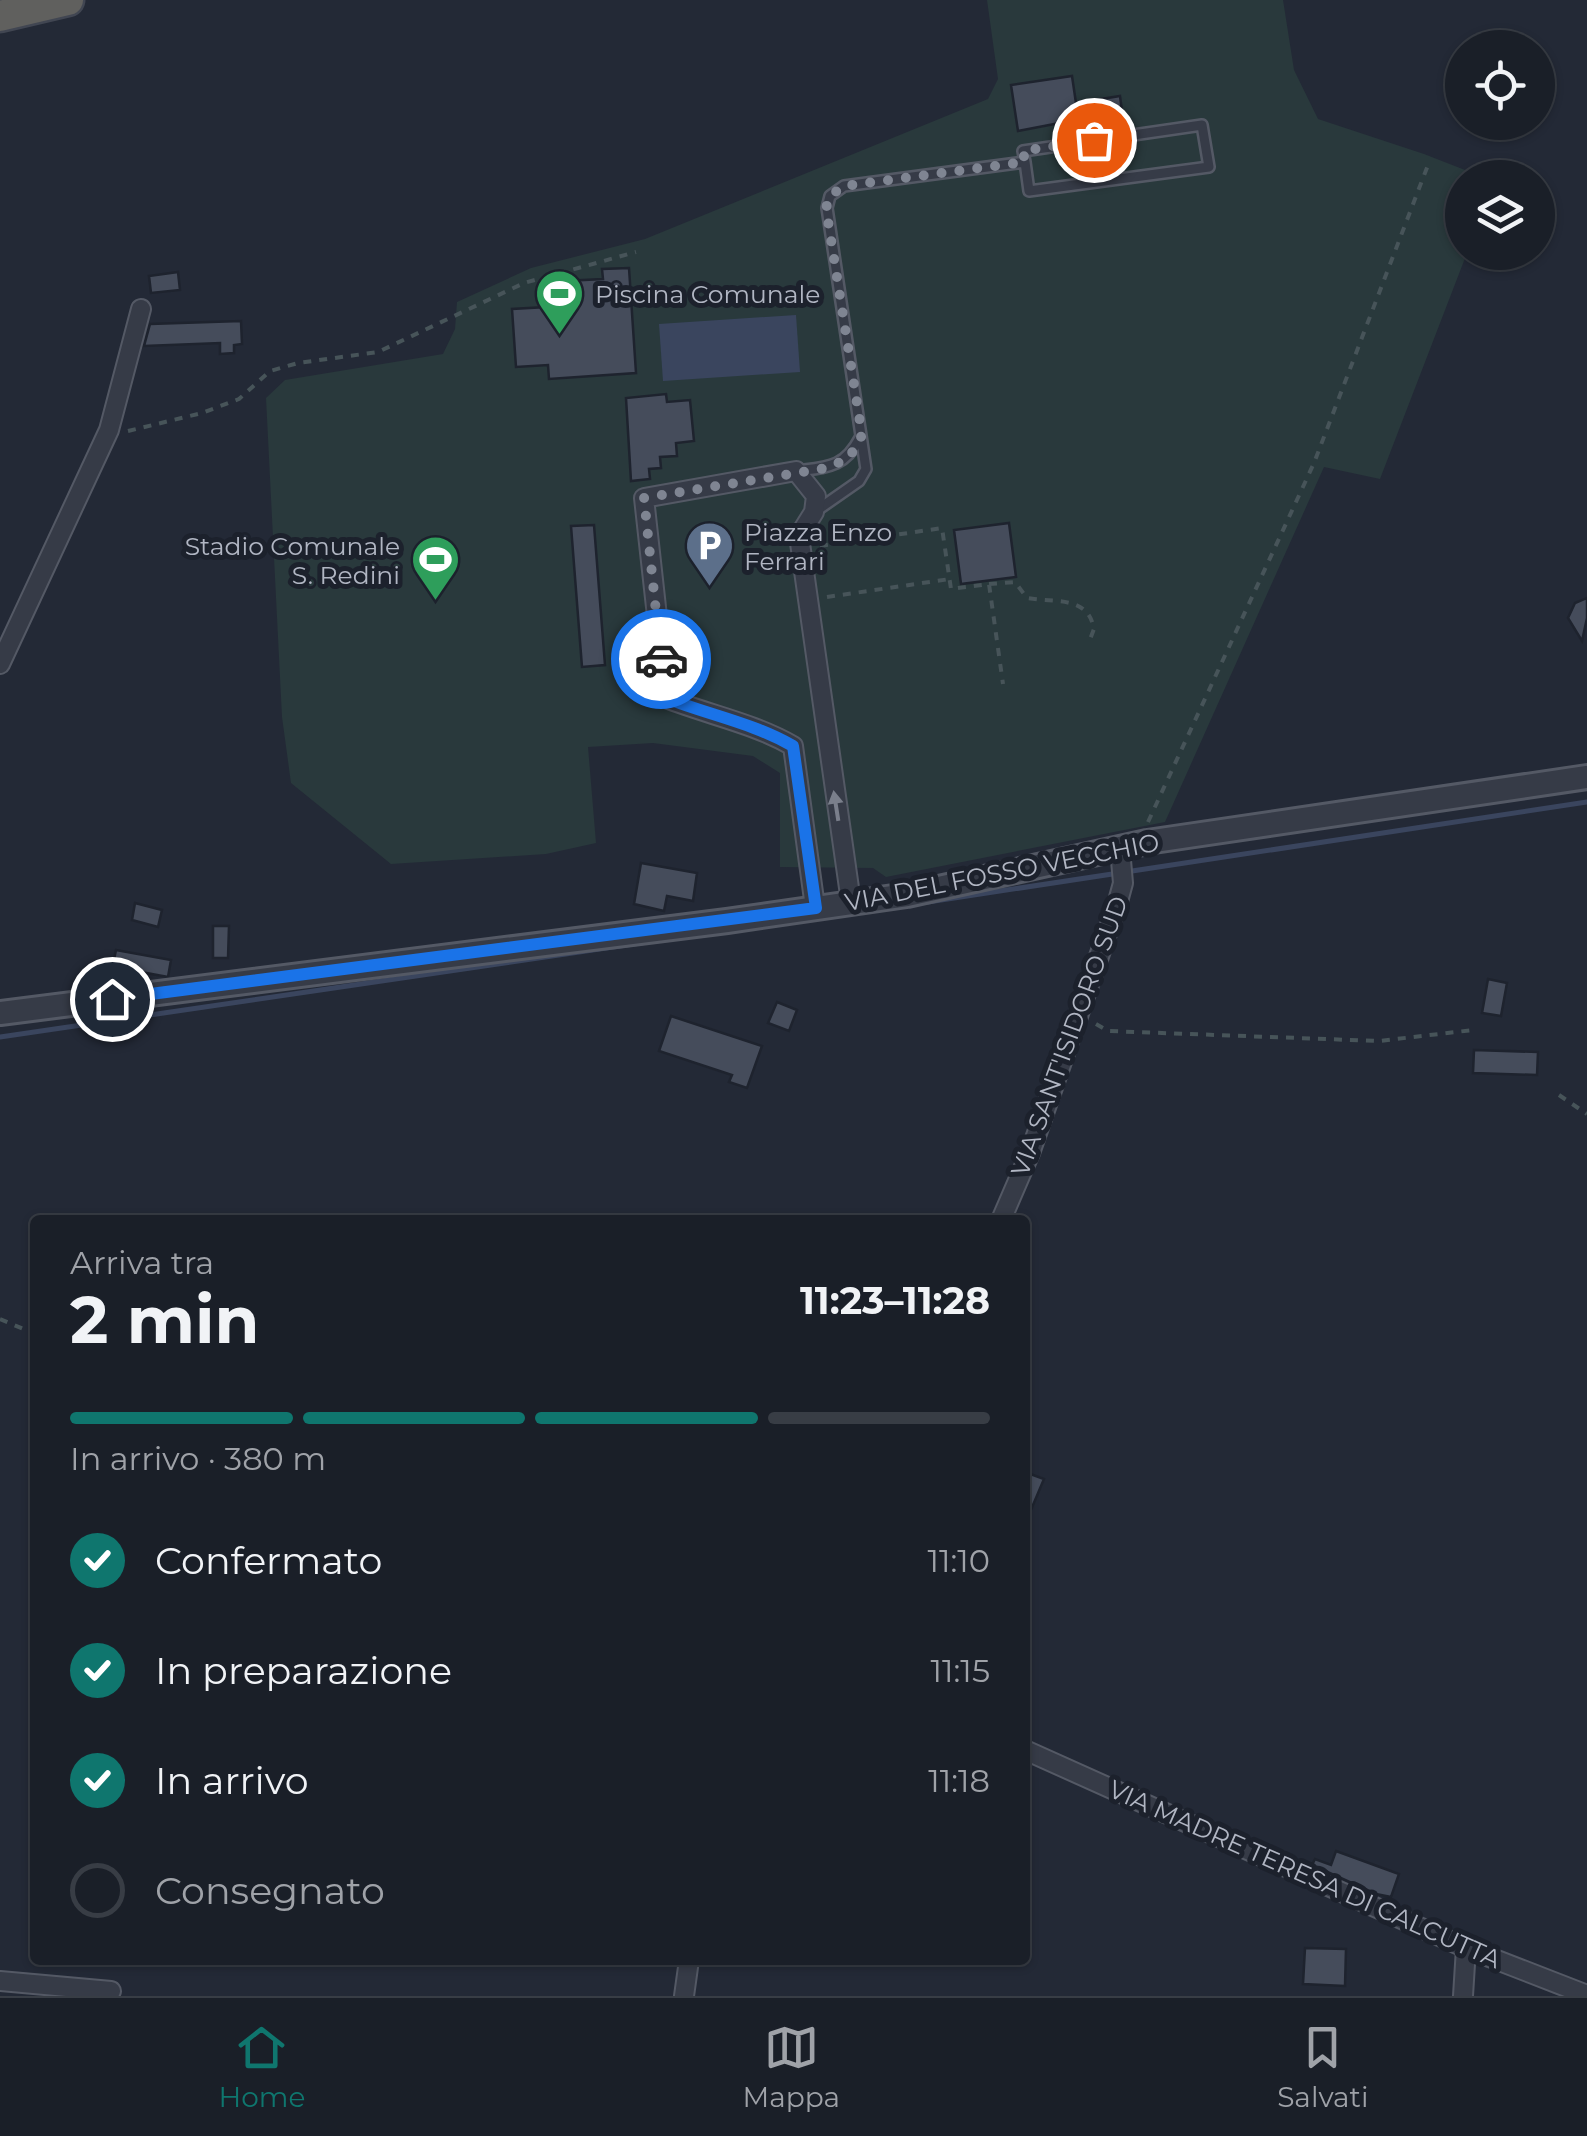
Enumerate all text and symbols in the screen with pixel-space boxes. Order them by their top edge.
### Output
map controls [1445,30,1555,270]
button: locate [1445,30,1555,140]
pin [1052,98,1137,183]
icon: bag [1067,113,1122,168]
button: layers [1445,160,1555,270]
sports icon: Piscina Comunale [534,268,586,336]
place label: Piscina Comunale [595,279,820,309]
place label: Piazza Enzo Ferrari [744,517,892,576]
parking icon: Piazza Enzo Ferrari [683,520,735,588]
place label: Stadio Comunale S. Redini [185,531,400,590]
sports icon: Stadio Comunale S. Redini [409,534,461,602]
courier [611,609,711,709]
icon: car [634,632,689,687]
one-way arrow [828,790,844,821]
street label: VIA DEL FOSSO VECCHIO [842,827,1162,917]
street label: VIA SANT'ISIDORO SUD [1004,892,1134,1180]
pin [70,957,155,1042]
icon: home [85,972,140,1027]
text: Arriva tra [70,1243,214,1282]
text: 11:23–11:28 [800,1277,990,1324]
text: 2 min [70,1280,259,1359]
text: In arrivo · 380 m [70,1439,326,1478]
icon: check [70,1533,125,1588]
text: Confermato [155,1537,382,1584]
text: 11:10 [927,1541,990,1580]
icon: check [70,1643,125,1698]
text: In preparazione [155,1647,452,1694]
text: 11:15 [930,1651,990,1690]
icon: check [70,1753,125,1808]
text: In arrivo [155,1757,309,1804]
text: 11:18 [928,1761,990,1800]
street label: VIA MADRE TERESA DI CALCUTTA [1104,1774,1506,1974]
text: Consegnato [155,1867,385,1914]
tab: Home [219,2020,305,2114]
tab: Mappa [742,2020,840,2114]
tab: Salvati [1277,2020,1368,2114]

